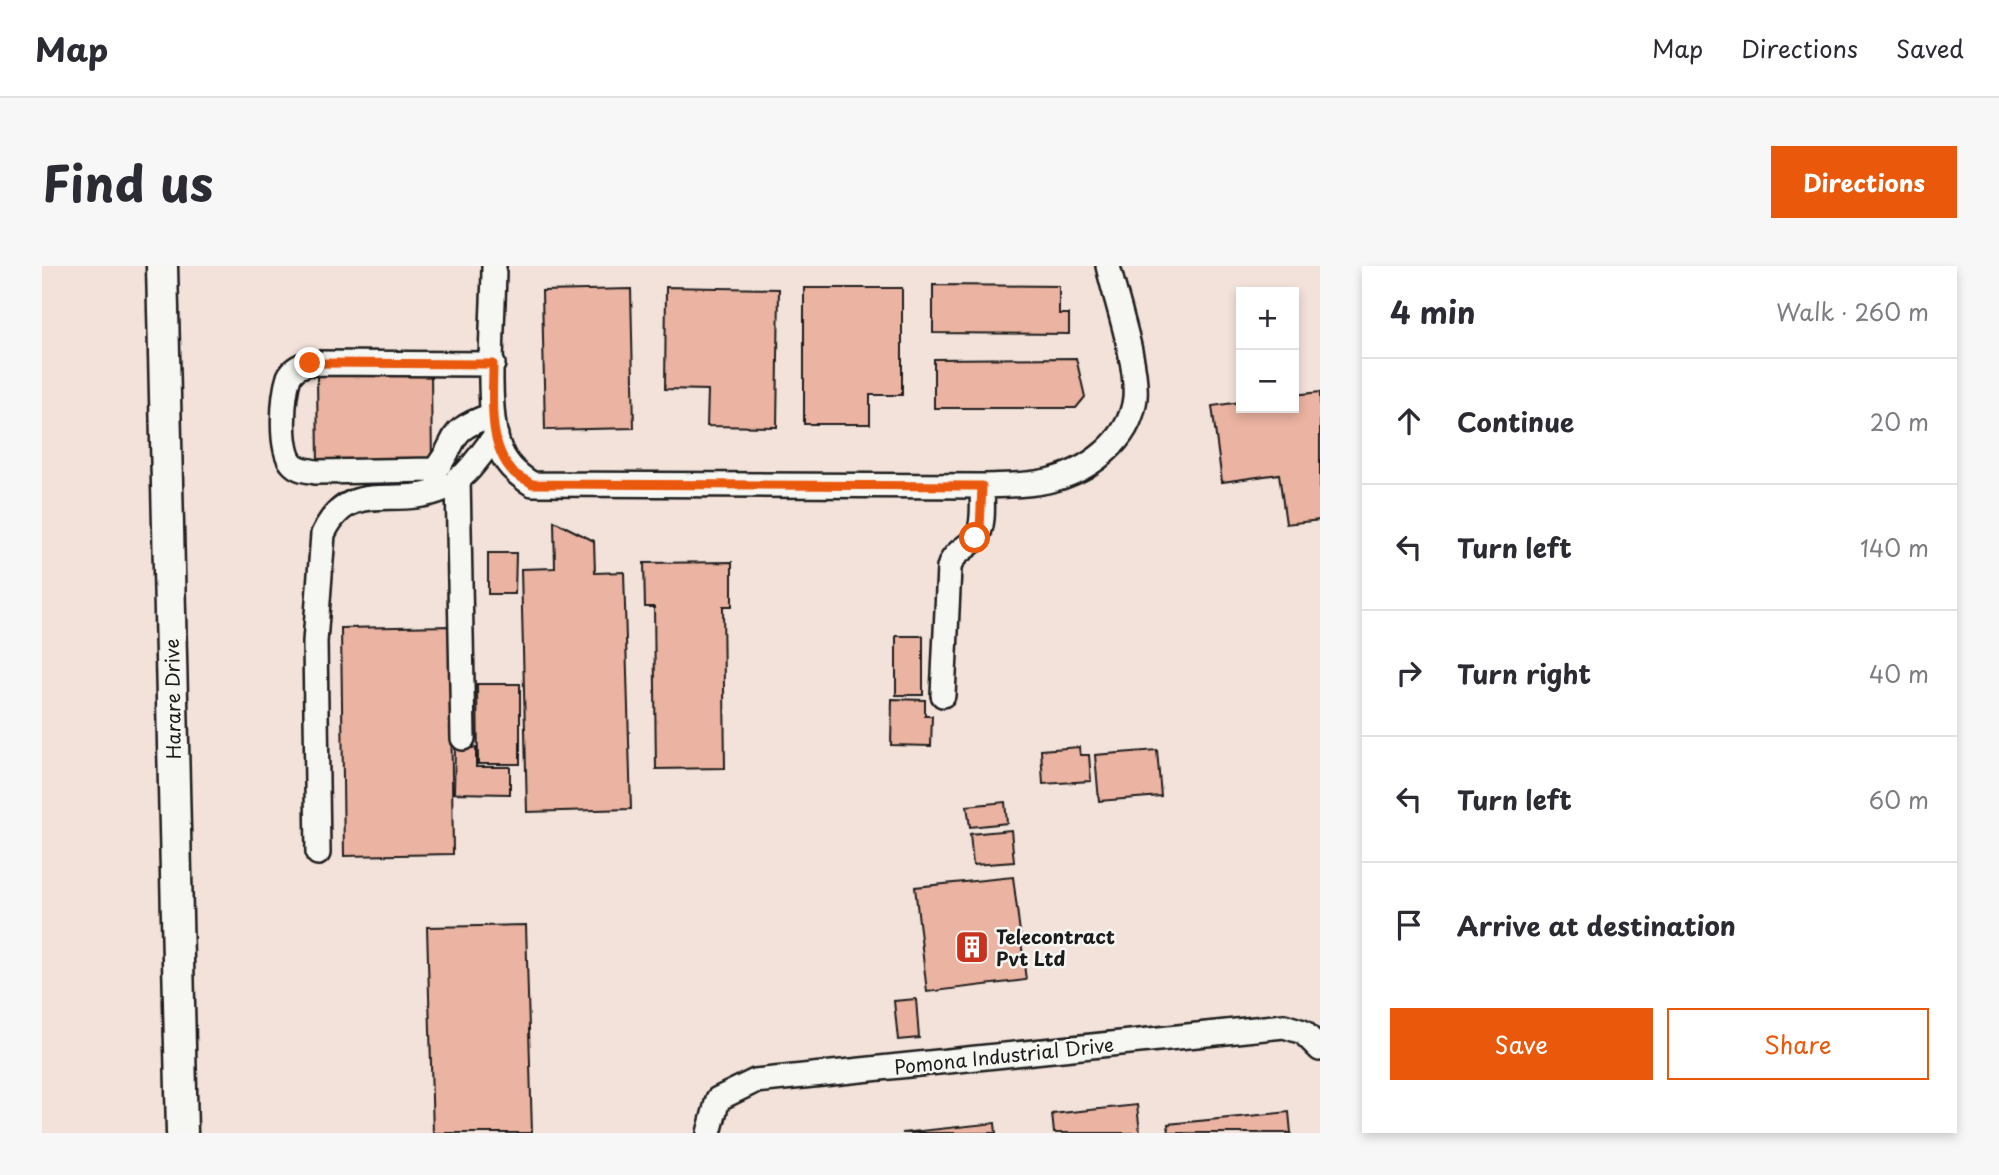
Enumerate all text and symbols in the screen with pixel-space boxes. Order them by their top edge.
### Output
text: Map [35,23,108,73]
text: Map [1652,30,1703,66]
text: Directions [1741,30,1858,66]
text: Saved [1896,30,1964,66]
text: Find us [42,145,213,219]
button: Directions [1771,146,1957,218]
map controls [1236,287,1299,413]
button: + [1236,287,1299,350]
text: 4 min [1390,289,1476,334]
text: Walk · 260 m [1776,294,1929,329]
route end [294,347,325,378]
button: − [1236,350,1299,413]
icon: ahead [1390,402,1428,440]
text: Continue [1457,402,1574,441]
text: 20 m [1870,404,1929,439]
route start [959,522,990,553]
icon: left [1390,528,1428,566]
text: Turn left [1457,528,1572,567]
text: 140 m [1860,530,1929,565]
street label: Harare Drive [157,638,187,760]
icon: right [1390,654,1428,692]
text: Turn right [1457,654,1591,693]
text: 40 m [1869,656,1929,691]
icon: left [1390,780,1428,818]
text: Turn left [1457,780,1572,819]
text: 60 m [1869,782,1929,817]
icon: arrive [1390,906,1428,944]
text: Arrive at destination [1457,906,1736,945]
place label: Telecontract Pvt Ltd [996,922,1115,972]
building icon: Telecontract Pvt Ltd [953,928,991,966]
button: Save [1390,1008,1653,1080]
button: Share [1667,1008,1929,1080]
street label: Pomona Industrial Drive [893,1030,1115,1080]

